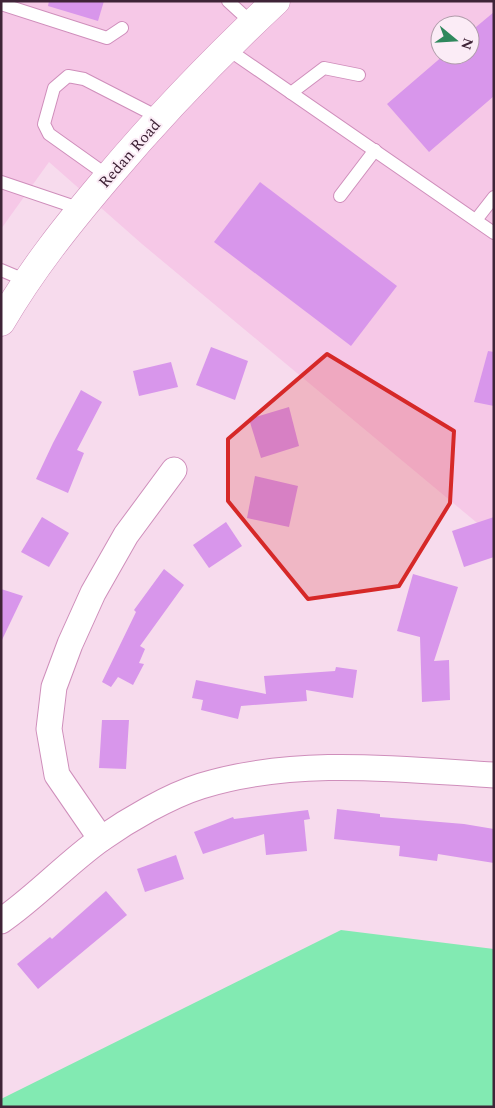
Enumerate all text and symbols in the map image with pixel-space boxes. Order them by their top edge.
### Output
north arrow [430,15,480,65]
text: N [455,35,479,53]
street label: Redan Road [93,114,167,193]

